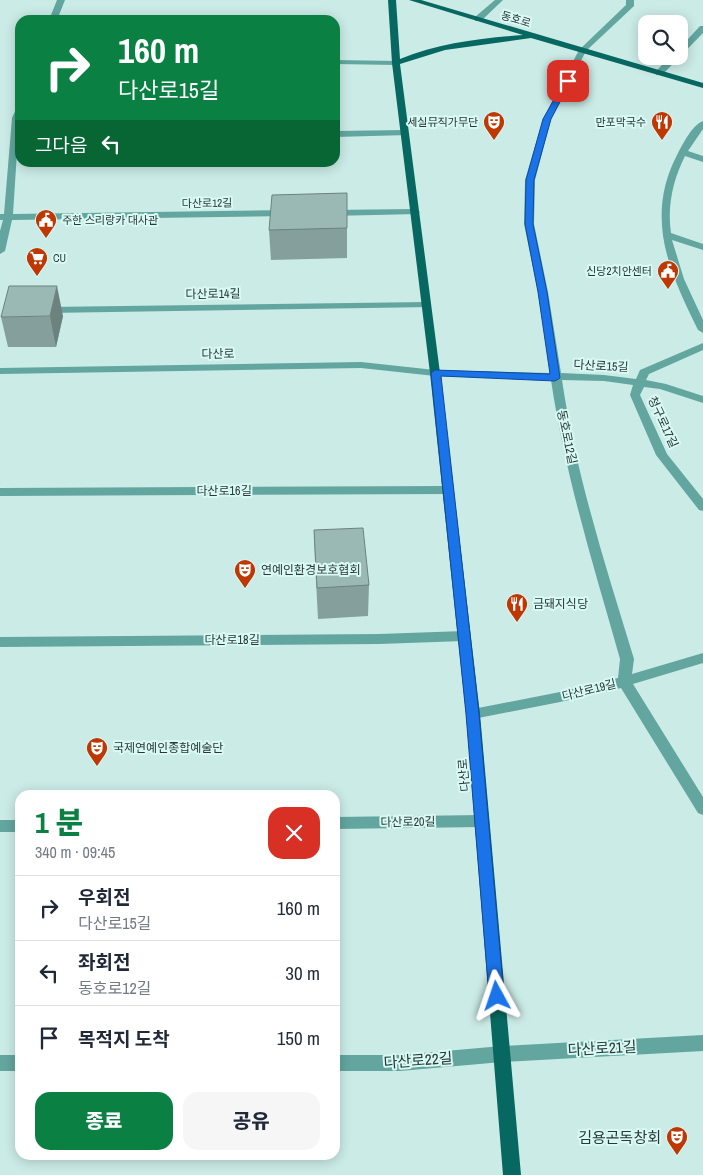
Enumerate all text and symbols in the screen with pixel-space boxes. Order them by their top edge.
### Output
street label: 동호로 [499,8,533,30]
map controls [638,15,688,65]
button: search [638,15,688,65]
text: 160 m [118,27,199,74]
icon: right [35,35,100,100]
pin [547,60,589,102]
icon: arrive [554,67,582,95]
text: 다산로15길 [118,75,219,105]
theatre icon: 세실뮤직가무단 [482,110,506,141]
restaurant icon: 만포막국수 [650,110,674,141]
place label: 세실뮤직가무단 [407,115,478,129]
place label: 만포막국수 [595,115,646,129]
icon: left [97,130,125,158]
text: 그다음 [35,132,87,158]
street label: 다산로12길 [182,196,232,210]
public building icon: 주한 스리랑카 대사관 [34,208,58,239]
place label: 주한 스리랑카 대사관 [62,213,158,227]
supermarket icon: CU [25,246,49,277]
place label: CU [53,251,66,265]
public building icon: 신당2치안센터 [656,259,680,290]
place label: 신당2치안센터 [586,264,652,278]
street label: 다산로14길 [185,286,241,302]
street label: 다산로 [201,346,235,362]
street label: 다산로15길 [573,357,629,375]
street label: 청구로17길 [644,394,682,450]
street label: 동호로12길 [553,408,581,466]
street label: 다산로16길 [196,483,252,499]
theatre icon: 연예인환경보호협회 [233,558,257,589]
place label: 연예인환경보호협회 [261,562,360,578]
restaurant icon: 금돼지식당 [505,592,529,623]
place label: 금돼지식당 [533,596,588,612]
street label: 다산로18길 [204,632,260,648]
street label: 다산로19길 [560,676,618,704]
theatre icon: 국제연예인종합예술단 [85,736,109,767]
place label: 국제연예인종합예술단 [113,740,223,756]
street label: 다산로 [455,758,473,792]
text: 1 분 [35,802,83,842]
button: close [268,807,320,859]
street label: 다산로20길 [380,814,436,830]
text: 340 m · 09:45 [35,841,115,863]
text: 우회전 [78,884,130,910]
icon: right [35,894,63,922]
text: 160 m [277,895,320,921]
text: 다산로15길 [78,912,151,934]
text: 좌회전 [78,949,130,975]
icon: left [35,959,63,987]
text: 30 m [285,960,320,986]
position arrow [470,969,522,1021]
text: 동호로12길 [78,977,151,999]
icon: arrive [35,1024,63,1052]
text: 150 m [277,1025,320,1051]
text: 목적지 도착 [78,1026,170,1052]
street label: 다산로21길 [567,1036,637,1060]
street label: 다산로22길 [383,1047,453,1073]
button: 종료 [35,1092,173,1150]
button: 공유 [183,1092,320,1150]
theatre icon: 김용곤독창회 [665,1125,689,1156]
place label: 김용곤독창회 [578,1127,661,1148]

